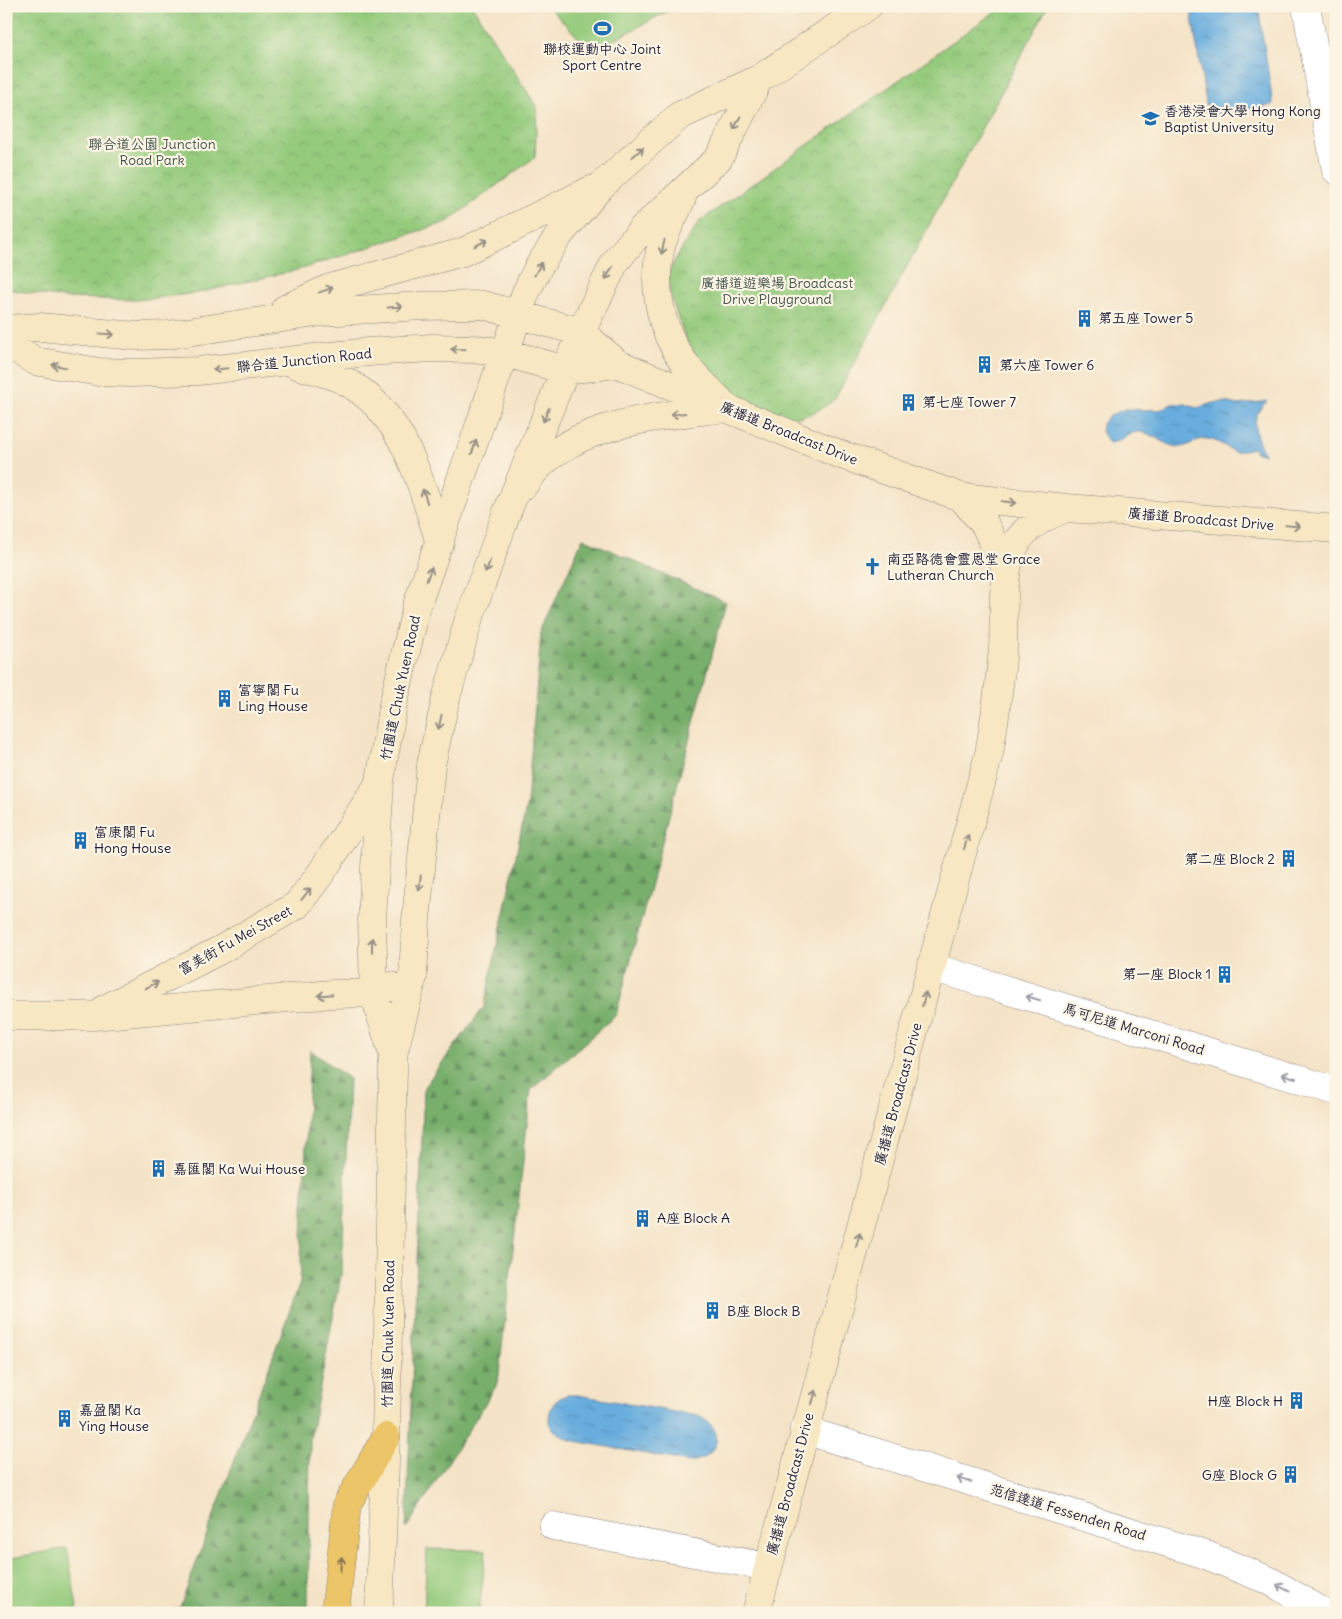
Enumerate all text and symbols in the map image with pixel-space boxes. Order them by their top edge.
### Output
sports icon: 聯校運動中心 Joint Sport Centre [592,19,612,39]
place label: 聯校運動中心 Joint Sport Centre [543,40,661,74]
place label: 香港浸會大學 Hong Kong Baptist University [1164,102,1321,136]
school or university icon: 香港浸會大學 Hong Kong Baptist University [1140,109,1160,129]
one-way arrow [732,115,742,130]
park label: 聯合道公園 Junction Road Park [88,135,216,169]
one-way arrow [632,147,645,158]
one-way arrow [473,238,488,247]
one-way arrow [657,238,667,254]
one-way arrow [533,262,543,276]
one-way arrow [603,266,613,280]
park label: 廣播道遊樂場 Broadcast Drive Playground [701,274,853,308]
one-way arrow [318,285,333,294]
one-way arrow [386,303,402,312]
building icon: 第五座 Tower 5 [1074,308,1094,328]
place label: 第五座 Tower 5 [1098,309,1193,327]
one-way arrow [99,330,115,339]
street label: 聯合道 Junction Road [236,344,372,376]
one-way arrow [450,344,466,353]
building icon: 第六座 Tower 6 [975,355,995,375]
place label: 第六座 Tower 6 [999,356,1094,374]
one-way arrow [51,360,67,370]
one-way arrow [213,364,229,374]
building icon: 第七座 Tower 7 [898,392,918,412]
place label: 第七座 Tower 7 [922,393,1016,411]
street label: 廣播道 Broadcast Drive [718,397,860,469]
one-way arrow [541,407,550,422]
one-way arrow [670,410,686,420]
one-way arrow [470,440,479,456]
one-way arrow [420,489,429,505]
one-way arrow [1001,497,1017,507]
street label: 廣播道 Broadcast Drive [1127,504,1275,534]
one-way arrow [1285,521,1301,531]
place label: 南亞路德會靈恩堂 Grace Lutheran Church [887,550,1040,584]
church icon: 南亞路德會靈恩堂 Grace Lutheran Church [863,557,883,577]
one-way arrow [483,558,492,574]
one-way arrow [425,567,434,582]
street label: 竹園道 Chuk Yuen Road [376,614,424,762]
place label: 富寧閣 Fu Ling House [238,681,308,715]
building icon: 富寧閣 Fu Ling House [214,688,234,708]
one-way arrow [435,713,445,729]
place label: 富康閣 Fu Hong House [94,823,171,857]
building icon: 富康閣 Fu Hong House [70,830,90,850]
one-way arrow [961,835,971,851]
building icon: 第二座 Block 2 [1279,849,1299,869]
place label: 第二座 Block 2 [1184,850,1275,868]
one-way arrow [415,874,425,890]
one-way arrow [300,888,311,901]
street label: 富美街 Fu Mei Street [175,901,295,979]
one-way arrow [368,937,377,953]
building icon: 第一座 Block 1 [1215,964,1235,984]
place label: 第一座 Block 1 [1122,965,1211,983]
one-way arrow [144,980,159,989]
one-way arrow [317,990,333,1000]
one-way arrow [919,992,929,1008]
one-way arrow [1026,992,1042,1002]
street label: 馬可尼道 Marconi Road [1061,999,1207,1059]
street label: 廣播道 Broadcast Drive [870,1021,926,1167]
one-way arrow [1282,1071,1298,1081]
building icon: 嘉匯閣 Ka Wui House [149,1159,169,1179]
place label: 嘉匯閣 Ka Wui House [173,1160,305,1178]
building icon: A座 Block A [633,1208,653,1228]
place label: A座 Block A [657,1209,730,1227]
one-way arrow [854,1233,863,1249]
street label: 竹園道 Chuk Yuen Road [378,1260,398,1408]
building icon: B座 Block B [703,1301,723,1321]
place label: B座 Block B [727,1302,800,1320]
one-way arrow [809,1389,819,1405]
building icon: H座 Block H [1287,1391,1307,1411]
place label: H座 Block H [1208,1392,1283,1410]
place label: 嘉盈閣 Ka Ying House [79,1401,149,1435]
building icon: 嘉盈閣 Ka Ying House [55,1408,75,1428]
street label: 廣播道 Broadcast Drive [762,1411,818,1557]
building icon: G座 Block G [1281,1465,1301,1485]
place label: G座 Block G [1202,1466,1277,1484]
one-way arrow [956,1474,972,1484]
street label: 范信達道 Fessenden Road [988,1480,1148,1544]
one-way arrow [336,1557,346,1573]
one-way arrow [1276,1583,1291,1592]

